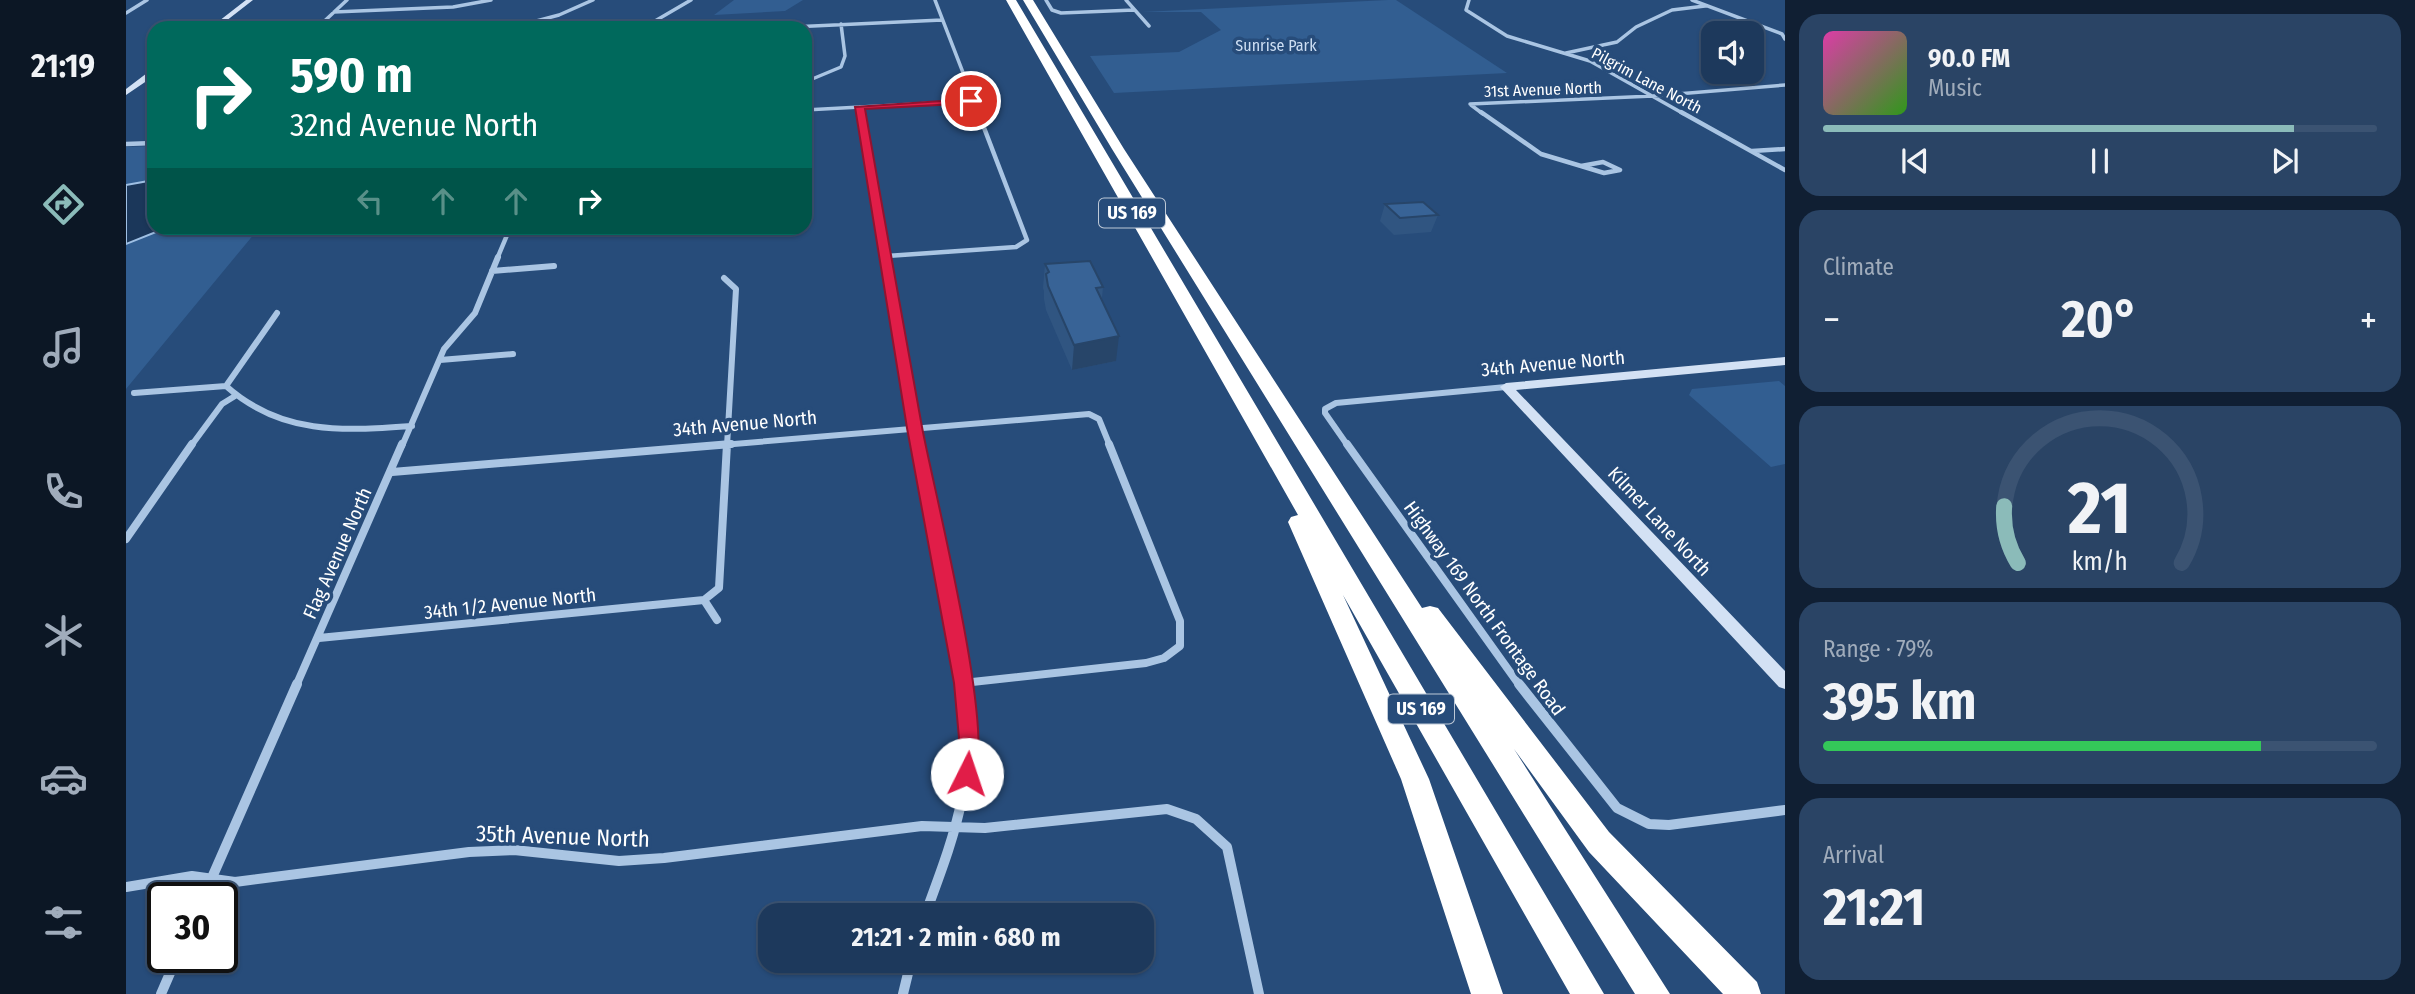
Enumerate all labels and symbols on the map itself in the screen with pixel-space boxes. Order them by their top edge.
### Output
park label: Sunrise Park [1235,36,1317,55]
street label: Pilgrim Lane North [1588,43,1705,117]
pin [941,71,1001,131]
street label: 31st Avenue North [1484,78,1602,101]
road number: US 169 [1099,198,1165,228]
street label: 34th Avenue North [1480,346,1626,381]
street label: 34th Avenue North [672,406,818,441]
street label: Kilmer Lane North [1603,462,1716,581]
street label: Flag Avenue North [298,484,377,623]
street label: Highway 169 North Frontage Road [1399,497,1570,720]
street label: 34th 1/2 Avenue North [423,583,597,624]
road number: US 169 [1388,694,1454,724]
position arrow [930,737,1004,811]
street label: 35th Avenue North [476,819,650,853]
speed limit sign: 30 [147,882,238,973]

